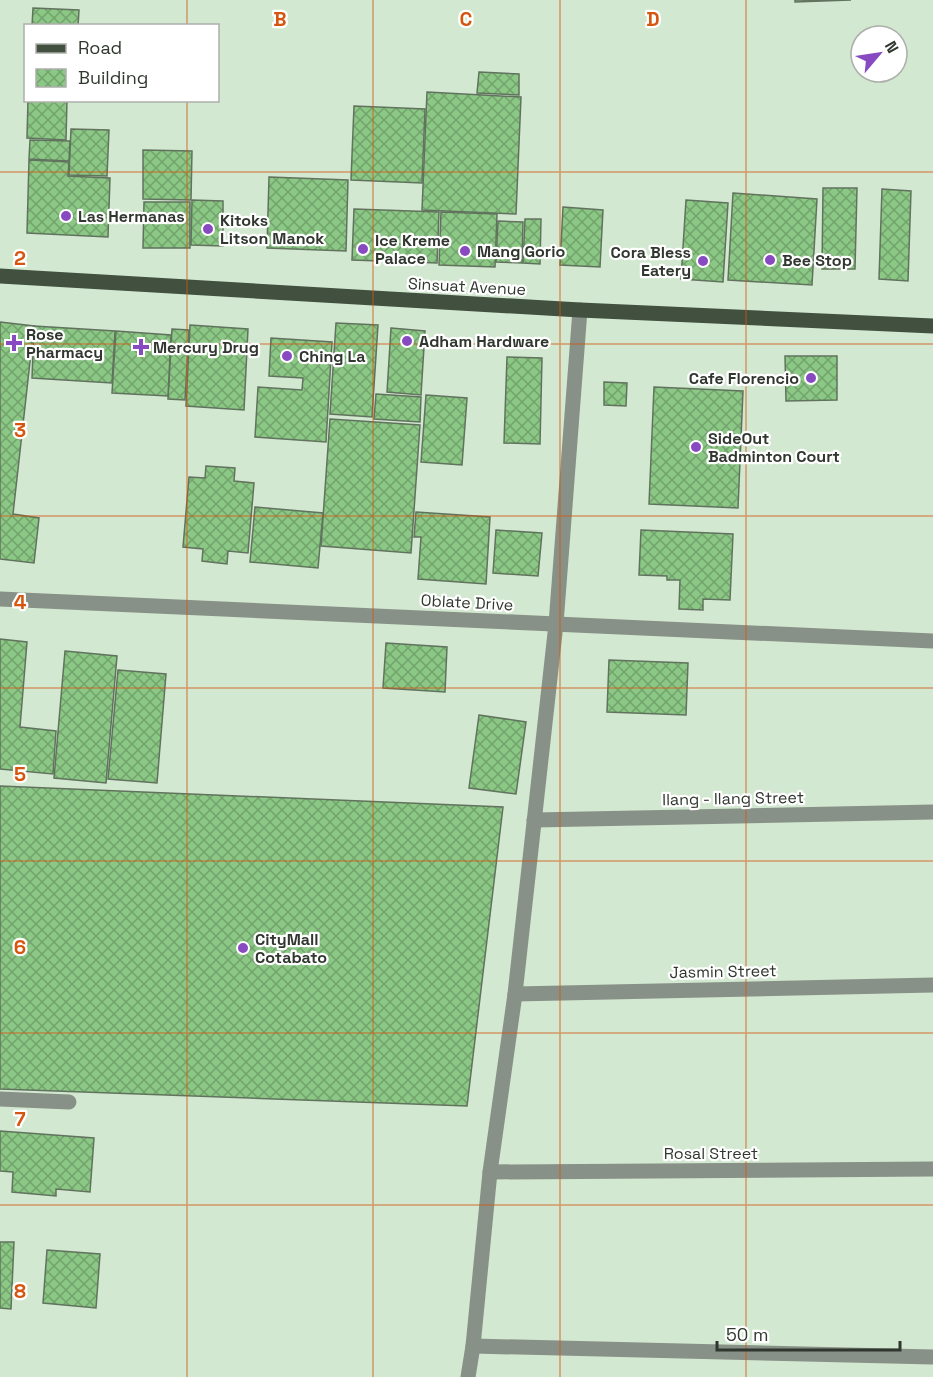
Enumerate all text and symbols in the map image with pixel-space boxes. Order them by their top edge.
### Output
text: B [273,6,287,32]
text: C [460,6,473,32]
text: D [646,6,660,32]
legend [24,24,219,102]
north arrow [849,24,909,84]
text: Road [78,36,122,59]
text: N [880,37,903,57]
text: Building [78,66,148,89]
place label: Las Hermanas [78,206,185,227]
marker: Las Hermanas [59,209,73,223]
place label: Kitoks Litson Manok [220,210,324,249]
marker: Kitoks Litson Manok [201,222,215,236]
place label: Ice Kreme Palace [375,230,450,269]
place label: Mang Gorio [477,241,565,262]
marker: Ice Kreme Palace [356,242,370,256]
place label: Cora Bless Eatery [611,242,691,281]
marker: Mang Gorio [458,244,472,258]
text: 2 [14,245,26,271]
place label: Bee Stop [782,250,852,271]
marker: Bee Stop [763,253,777,267]
marker: Cora Bless Eatery [696,254,710,268]
street label: Sinsuat Avenue [407,273,527,300]
place label: Rose Pharmacy [26,324,103,363]
place label: Adham Hardware [419,331,549,352]
marker: Adham Hardware [400,334,414,348]
marker: Rose Pharmacy [7,336,21,350]
place label: Mercury Drug [153,337,259,358]
marker: Mercury Drug [134,340,148,354]
place label: Ching La [299,346,365,367]
marker: Ching La [280,349,294,363]
place label: Cafe Florencio [689,368,799,389]
marker: Cafe Florencio [804,371,818,385]
text: 3 [14,417,26,443]
place label: SideOut Badminton Court [708,428,840,467]
marker: SideOut Badminton Court [689,440,703,454]
text: 4 [14,589,27,615]
street label: Oblate Drive [420,590,514,615]
text: 5 [14,761,26,787]
street label: Ilang - Ilang Street [662,787,804,810]
place label: CityMall Cotabato [255,929,327,968]
text: 6 [14,934,26,960]
marker: CityMall Cotabato [236,941,250,955]
street label: Jasmin Street [669,960,777,983]
text: 7 [14,1106,26,1132]
street label: Rosal Street [664,1143,758,1164]
text: 8 [14,1278,26,1304]
scale bar [717,1314,900,1352]
text: 50 m [726,1323,768,1346]

